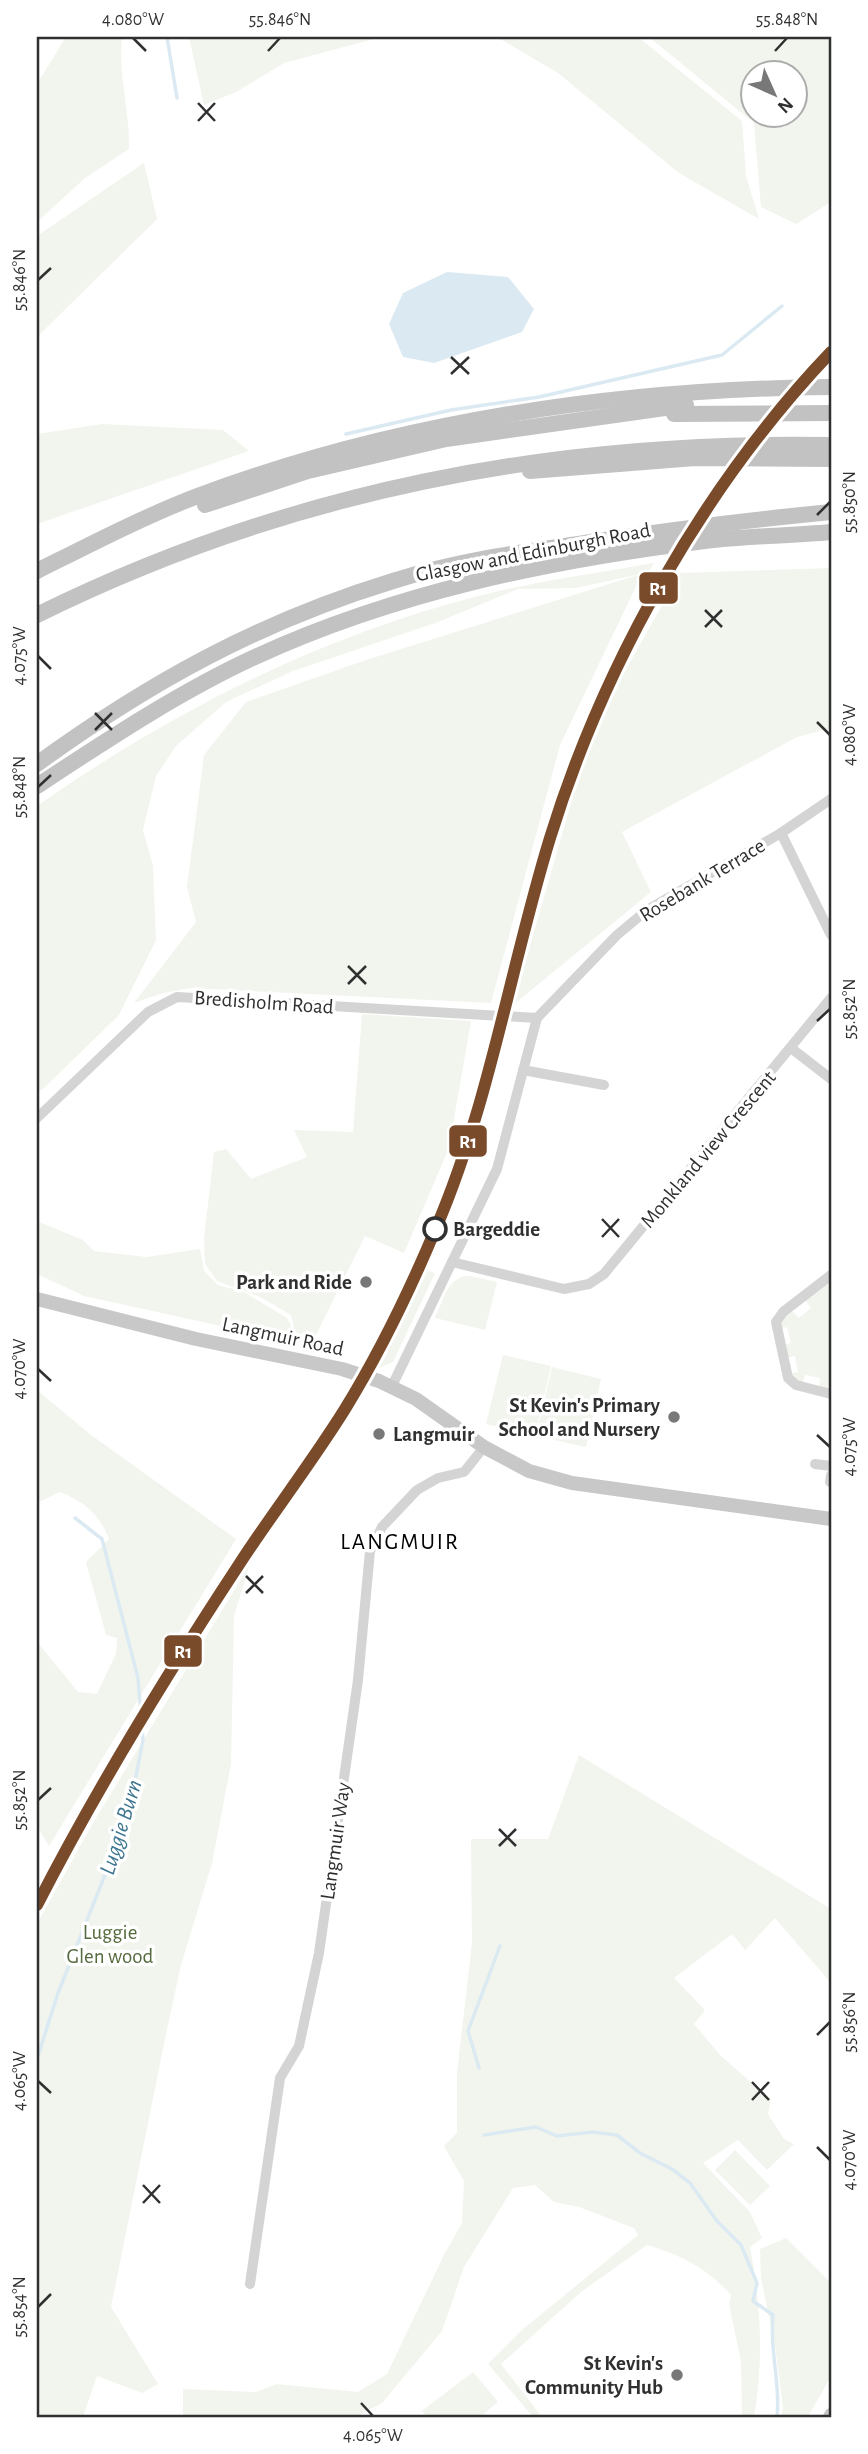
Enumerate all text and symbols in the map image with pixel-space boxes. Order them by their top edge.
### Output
text: 4.080°W [102,11,164,29]
text: 55.846°N [249,11,311,29]
text: 55.848°N [756,11,818,29]
north arrow [738,60,808,130]
text: N [774,94,796,116]
text: 55.846°N [11,249,29,311]
text: 55.850°N [841,471,859,533]
street label: Glasgow and Edinburgh Road [414,519,652,586]
line badge: R1 [638,571,679,605]
text: R1 [649,580,667,599]
text: 4.075°W [11,627,29,685]
text: 4.080°W [841,704,859,766]
text: 55.848°N [11,756,29,818]
street label: Rosebank Terrace [636,835,769,926]
text: 55.852°N [841,979,859,1039]
street label: Bredisholm Road [194,987,334,1018]
street label: Monkland view Crescent [637,1067,780,1232]
line badge: R1 [448,1124,488,1158]
text: R1 [459,1133,477,1152]
marker: Bargeddie [423,1217,447,1241]
place label: Bargeddie [453,1219,540,1240]
place label: Park and Ride [236,1272,352,1293]
marker: Park and Ride [358,1274,374,1290]
street label: Langmuir Road [220,1313,346,1360]
text: 4.070°W [11,1339,29,1399]
place label: St Kevin's Primary School and Nursery [499,1395,661,1440]
marker: St Kevin's Primary School and Nursery [666,1409,682,1425]
text: 4.075°W [841,1418,859,1476]
place label: Langmuir [393,1424,475,1445]
marker: Langmuir [371,1426,387,1442]
district label: LANGMUIR [340,1531,460,1554]
line badge: R1 [163,1634,203,1668]
text: R1 [174,1643,192,1662]
text: 55.852°N [11,1770,29,1830]
water label: Luggie Burn [96,1777,147,1878]
street label: Langmuir Way [317,1781,354,1901]
park label: Luggie Glen wood [67,1922,154,1967]
text: 55.856°N [841,1991,859,2053]
text: 4.065°W [11,2051,29,2111]
text: 4.070°W [841,2130,859,2190]
text: 55.854°N [11,2276,29,2338]
place label: St Kevin's Community Hub [525,2353,663,2398]
marker: St Kevin's Community Hub [669,2367,685,2383]
text: 4.065°W [343,2427,403,2445]

